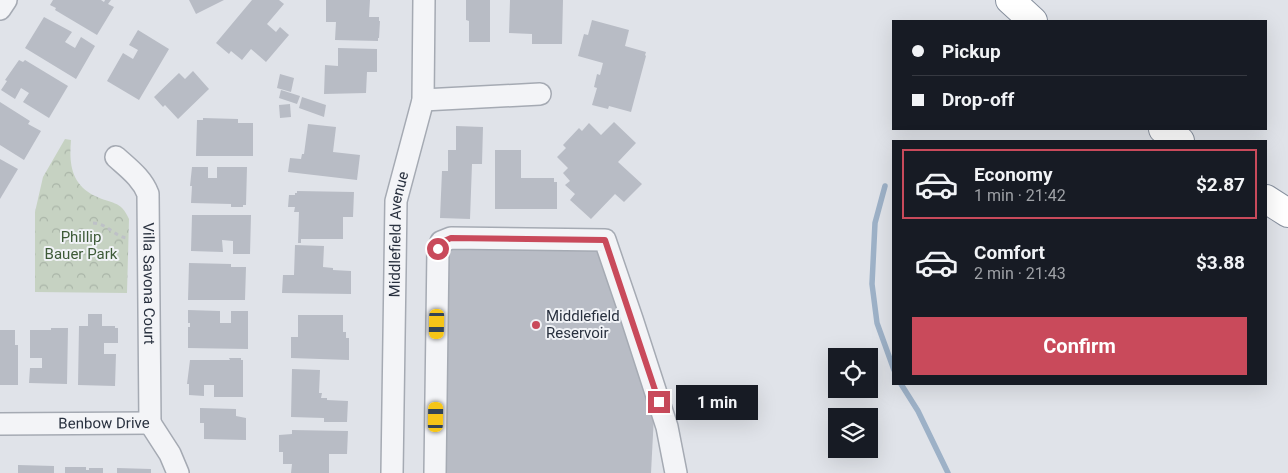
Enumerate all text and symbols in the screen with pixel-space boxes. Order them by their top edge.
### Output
text: Pickup [942,40,1001,63]
text: Drop-off [942,88,1014,111]
icon: car [914,162,959,207]
text: Economy [974,163,1053,186]
street label: Middlefield Avenue [386,169,413,297]
text: $2.87 [1196,173,1245,196]
text: 1 min · 21:42 [974,186,1066,205]
street label: Villa Savona Court [139,222,158,345]
park label: Phillip Bauer Park [45,228,118,263]
route start [427,238,449,260]
icon: car [914,240,959,285]
text: Comfort [974,241,1045,264]
text: $3.88 [1196,251,1245,274]
text: 2 min · 21:43 [974,264,1066,283]
place label: Middlefield Reservoir [546,307,620,342]
car [429,309,444,339]
button: Confirm [912,317,1247,375]
marker: Middlefield Reservoir [530,319,542,331]
map controls [828,348,878,458]
button: locate [828,348,878,398]
callout: 1 min [676,384,759,420]
route end [648,391,670,413]
text: 1 min [697,393,737,412]
car [428,402,443,432]
button: layers [828,408,878,458]
street label: Benbow Drive [58,414,150,433]

